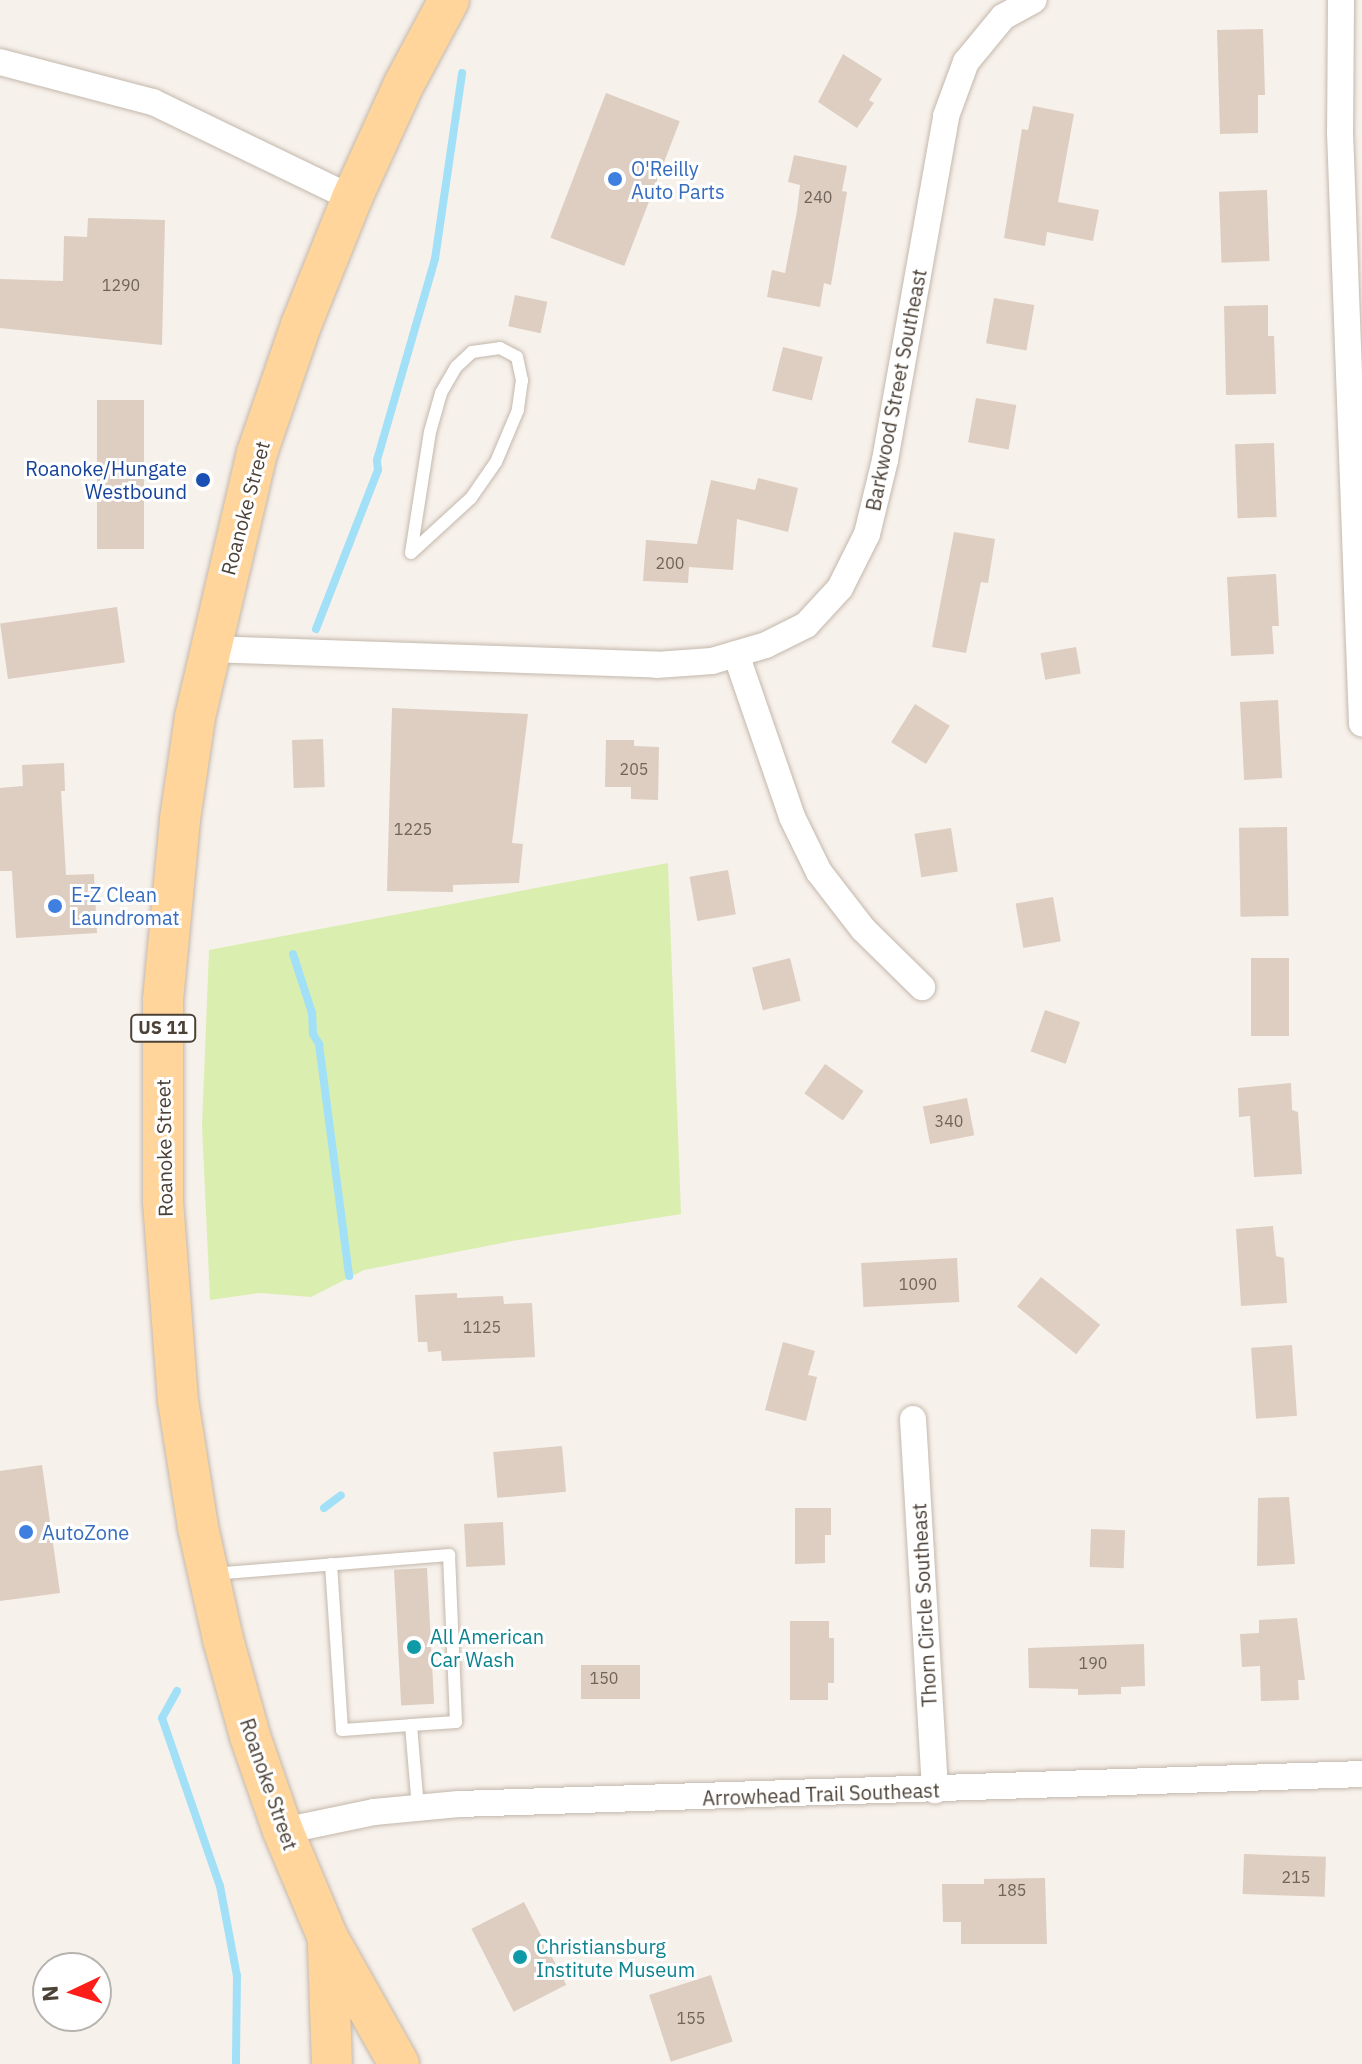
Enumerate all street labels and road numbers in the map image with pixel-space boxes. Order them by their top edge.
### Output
street label: Barkwood Street Southeast [861,267,931,513]
street label: Roanoke Street [216,438,274,578]
road number: US 11 [129,1014,197,1042]
street label: Roanoke Street [151,1079,177,1217]
street label: Thorn Circle Southeast [907,1502,941,1708]
street label: Roanoke Street [235,1715,303,1853]
street label: Arrowhead Trail Southeast [702,1778,940,1810]

